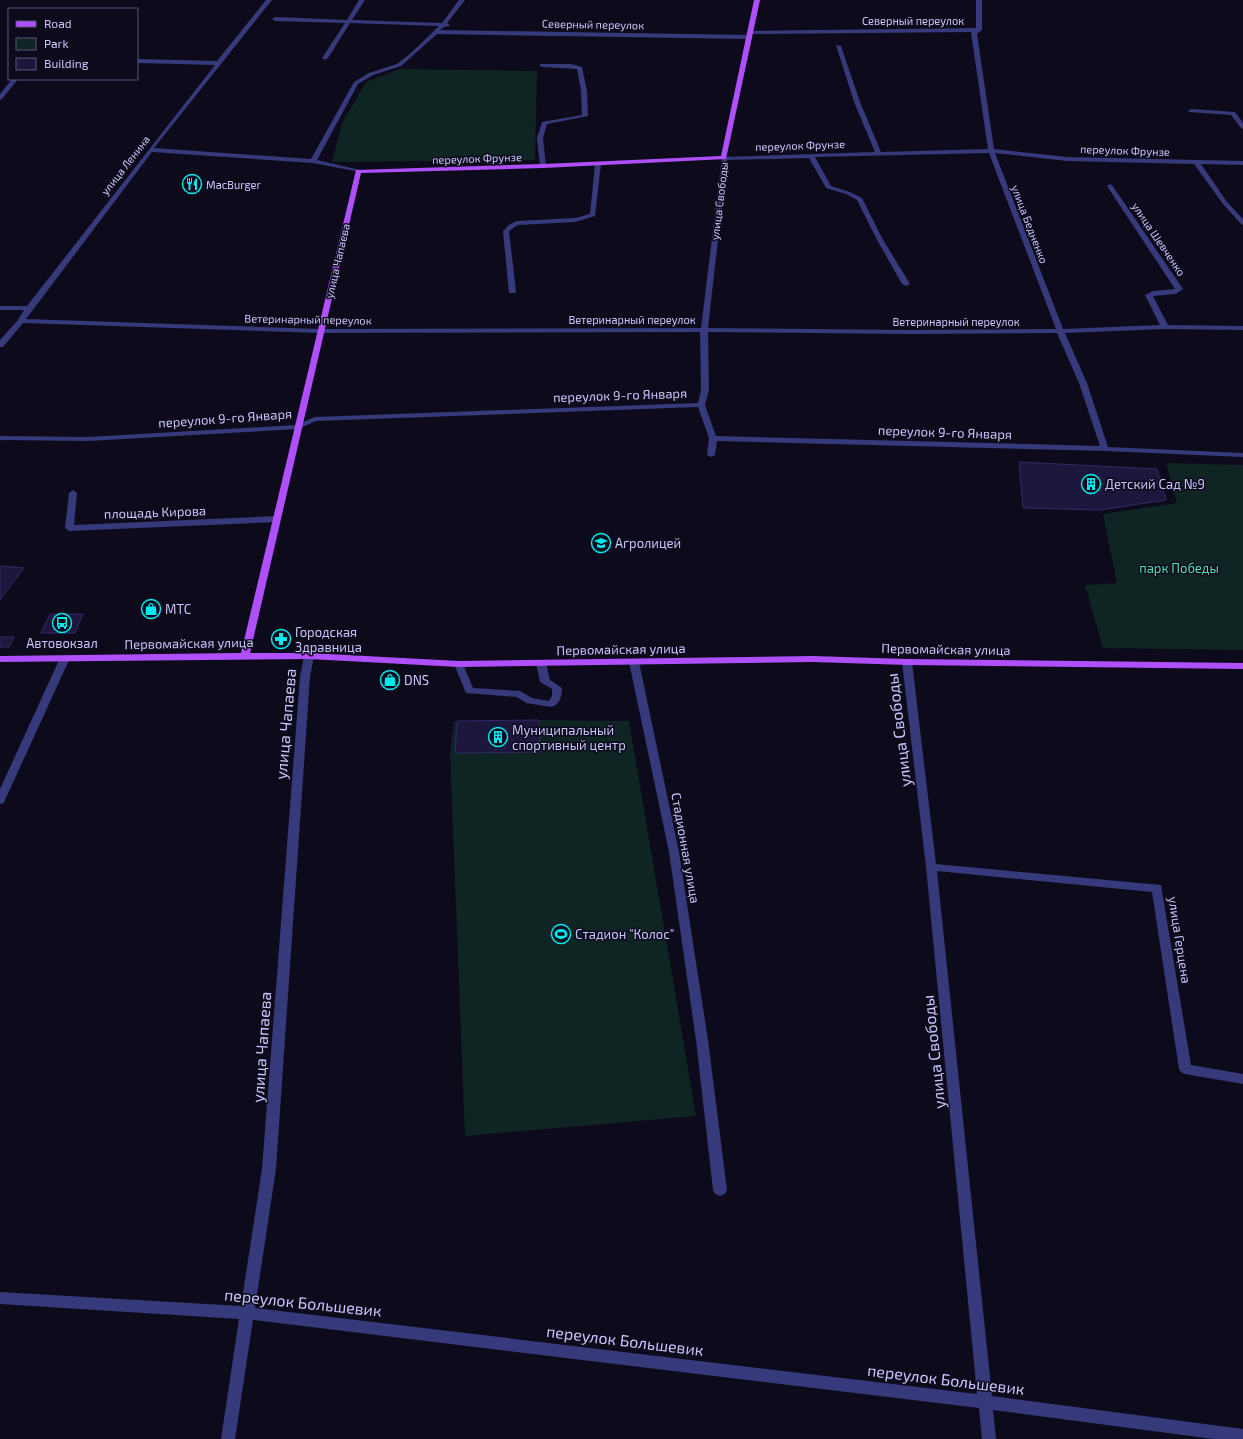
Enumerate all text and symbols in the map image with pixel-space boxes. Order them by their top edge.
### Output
legend [8,8,138,80]
street label: Северный переулок [862,14,964,28]
text: Road [44,16,72,30]
street label: Северный переулок [542,17,644,32]
text: Park [44,36,69,50]
text: Building [44,56,89,70]
street label: улица Ленина [98,133,153,198]
street label: переулок Фрунзе [755,137,845,154]
street label: переулок Фрунзе [1080,142,1170,159]
street label: переулок Фрунзе [432,150,522,167]
street label: улица Свободы [708,161,731,241]
restaurant icon: MacBurger [181,173,203,195]
place label: MacBurger [206,178,262,191]
street label: улица Бедненко [1008,183,1051,265]
street label: улица Шевченко [1129,200,1188,279]
street label: улица Чапаева [322,222,353,300]
street label: Ветеринарный переулок [244,311,372,328]
street label: Ветеринарный переулок [568,313,696,327]
street label: Ветеринарный переулок [892,315,1020,329]
street label: переулок 9-го Января [553,385,687,405]
street label: переулок 9-го Января [158,405,292,431]
street label: переулок 9-го Января [878,422,1012,442]
building icon: Детский Сад №9 [1080,473,1102,495]
place label: Детский Сад №9 [1105,476,1205,492]
street label: площадь Кирова [104,502,206,522]
school or university icon: Агролицей [590,532,612,554]
place label: Агролицей [615,535,681,551]
park label: парк Победы [1139,560,1219,576]
shop icon: МТС [140,598,162,620]
place label: МТС [165,601,191,617]
bus stop icon: Автовокзал [51,612,73,634]
place label: Городская Здравница [295,624,362,655]
pharmacy icon: Городская Здравница [270,628,292,650]
street label: Первомайская улица [124,634,254,652]
place label: Автовокзал [26,635,98,651]
street label: Первомайская улица [556,640,686,658]
street label: Первомайская улица [881,640,1011,658]
street label: улица Чапаева [271,668,300,780]
shop icon: DNS [379,669,401,691]
place label: DNS [404,672,429,688]
street label: улица Свободы [882,672,915,788]
place label: Муниципальный спортивный центр [512,722,626,753]
building icon: Муниципальный спортивный центр [487,726,509,748]
street label: Стадионная улица [668,791,704,905]
street label: улица Герцена [1165,895,1195,985]
sports icon: Стадион "Колос" [550,923,572,945]
place label: Стадион "Колос" [575,926,674,942]
street label: улица Чапаева [248,991,275,1103]
street label: улица Свободы [918,994,949,1110]
street label: переулок Большевик [223,1284,383,1321]
street label: переулок Большевик [545,1321,705,1360]
street label: переулок Большевик [866,1360,1026,1399]

